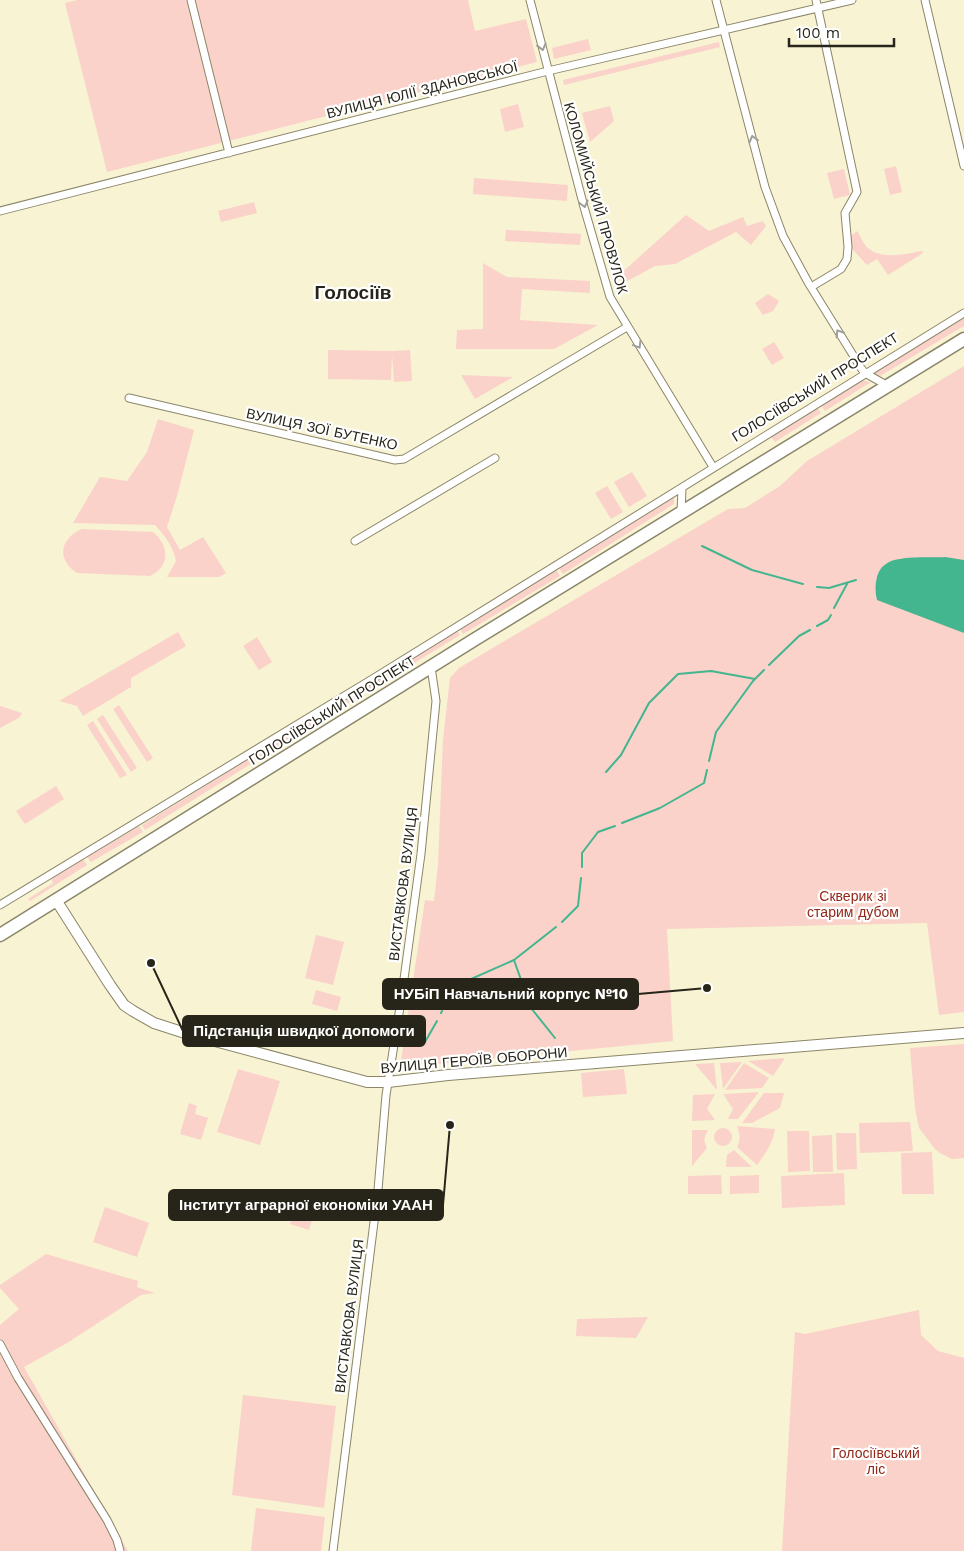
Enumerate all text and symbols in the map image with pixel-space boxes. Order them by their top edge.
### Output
scale bar [789,15,894,47]
text: 100 m [796,24,840,42]
one-way arrow [536,43,547,52]
street label: ВУЛИЦЯ ЮЛІЇ ЗДАНОВСЬКОЇ [325,58,519,122]
street label: КОЛОМИЙСЬКИЙ ПРОВУЛОК [561,100,632,296]
one-way arrow [748,136,758,144]
one-way arrow [578,200,588,208]
district label: Голосіїв [314,281,392,304]
street label: ГОЛОСІЇВСЬКИЙ ПРОСПЕКТ [728,328,901,445]
one-way arrow [836,329,845,338]
one-way arrow [632,340,642,349]
street label: ВУЛИЦЯ ЗОЇ БУТЕНКО [245,405,399,453]
street label: ГОЛОСІЇВСЬКИЙ ПРОСПЕКТ [245,651,418,768]
street label: ВИСТАВКОВА ВУЛИЦЯ [386,806,420,962]
park label: Скверик зі старим дубом [807,888,899,920]
callout: НУБіП Навчальний корпус №10 [383,979,638,1009]
text: НУБіП Навчальний корпус №10 [394,985,628,1003]
callout: Підстанція швидкої допомоги [183,1016,425,1046]
text: Підстанція швидкої допомоги [193,1022,415,1040]
street label: ВУЛИЦЯ ГЕРОЇВ ОБОРОНИ [380,1044,568,1076]
callout: Інститут аграрної економіки УААН [169,1190,443,1220]
text: Інститут аграрної економіки УААН [179,1196,433,1214]
street label: ВИСТАВКОВА ВУЛИЦЯ [332,1238,366,1394]
park label: Голосіївський ліс [832,1445,920,1477]

